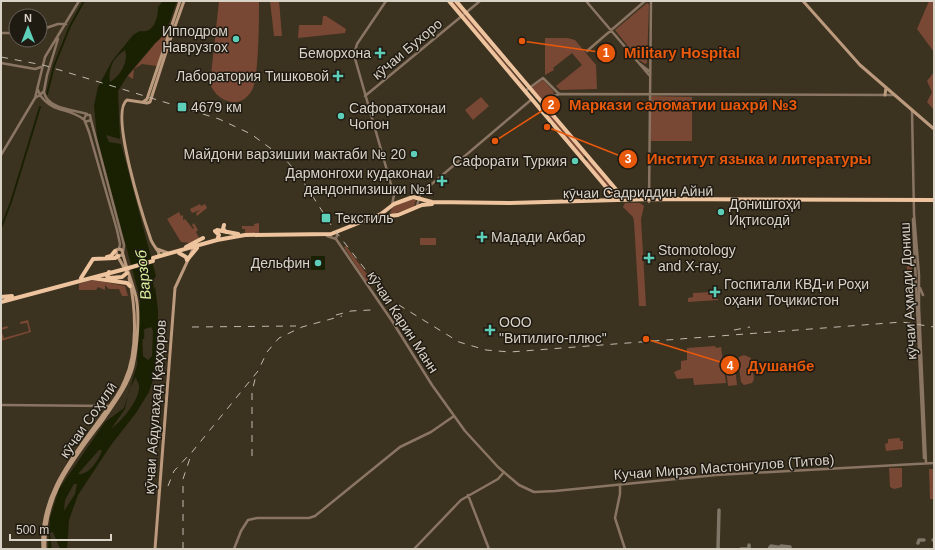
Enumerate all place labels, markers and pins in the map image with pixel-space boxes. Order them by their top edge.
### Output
place label: Ипподром Наврузгох [162,23,228,55]
marker: Ипподром Наврузгох [231,34,241,44]
callout: Military Hospital [596,39,748,66]
place label: Беморхона [299,45,371,61]
marker: Беморхона [374,47,386,59]
place label: Лаборатория Тишковой [176,68,329,84]
marker: Лаборатория Тишковой [332,70,344,82]
callout: Маркази саломатии шахрӣ №3 [541,91,805,118]
place label: 4679 км [191,99,242,115]
place label: Сафоратхонаи Чопон [349,100,446,132]
marker: 4679 км [176,101,188,113]
marker: Сафоратхонаи Чопон [336,111,346,121]
callout: Институт языка и литературы [618,145,879,172]
place label: Майдони варзишии мактаби № 20 [184,146,406,162]
marker: Майдони варзишии мактаби № 20 [409,149,419,159]
place label: Сафорати Туркия [452,153,567,169]
marker: Сафорати Туркия [570,156,580,166]
place label: Дармонгохи кудаконаи дандонпизишки №1 [285,165,433,197]
marker: Дармонгохи кудаконаи дандонпизишки №1 [436,175,448,187]
place label: Донишгоҳи Иқтисодӣ [729,196,801,228]
marker: Донишгоҳи Иқтисодӣ [716,207,726,217]
place label: Текстиль [335,210,394,226]
marker: Текстиль [320,212,332,224]
place label: Мадади Акбар [491,229,586,245]
marker: Мадади Акбар [476,231,488,243]
place label: Stomotology and X-ray, [658,242,736,274]
marker: Stomotology and X-ray, [643,252,655,264]
place label: Дельфин [251,255,310,271]
marker: Дельфин [313,258,323,268]
place label: Госпитали КВД-и Роҳи оҳани Тоҷикистон [724,276,869,308]
marker: Госпитали КВД-и Роҳи оҳани Тоҷикистон [709,286,721,298]
place label: ООО "Витилиго-плюс" [499,314,607,346]
marker: ООО "Витилиго-плюс" [484,324,496,336]
callout: Душанбе [720,352,823,379]

